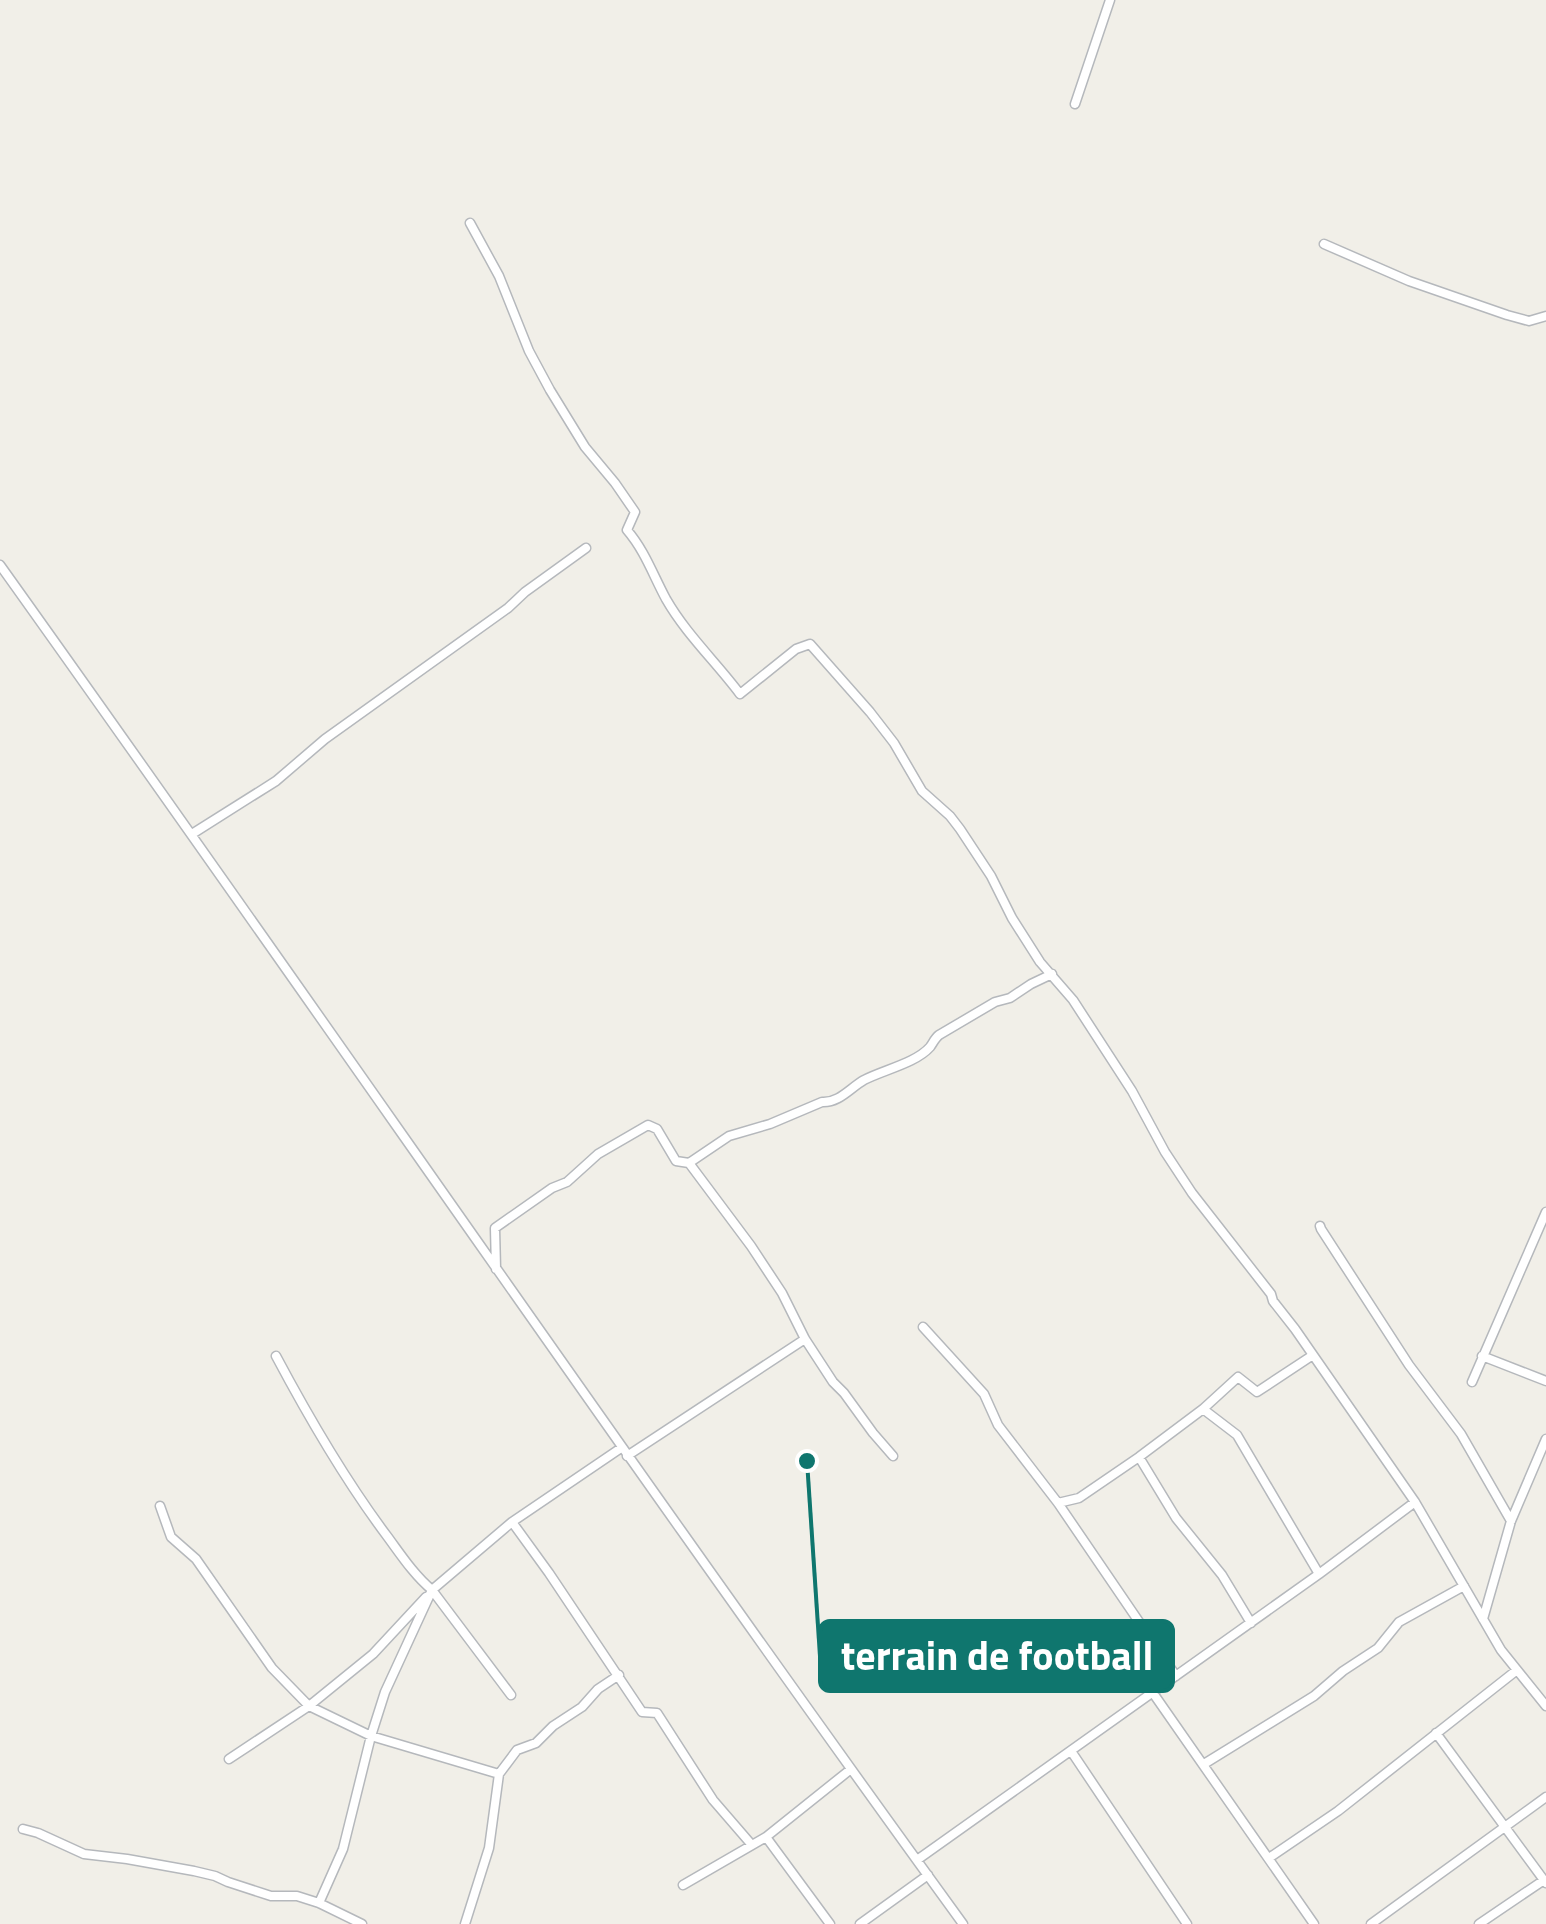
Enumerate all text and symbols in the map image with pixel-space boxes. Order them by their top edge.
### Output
callout: terrain de football [820,1621,1173,1691]
text: terrain de football [841,1625,1153,1686]

